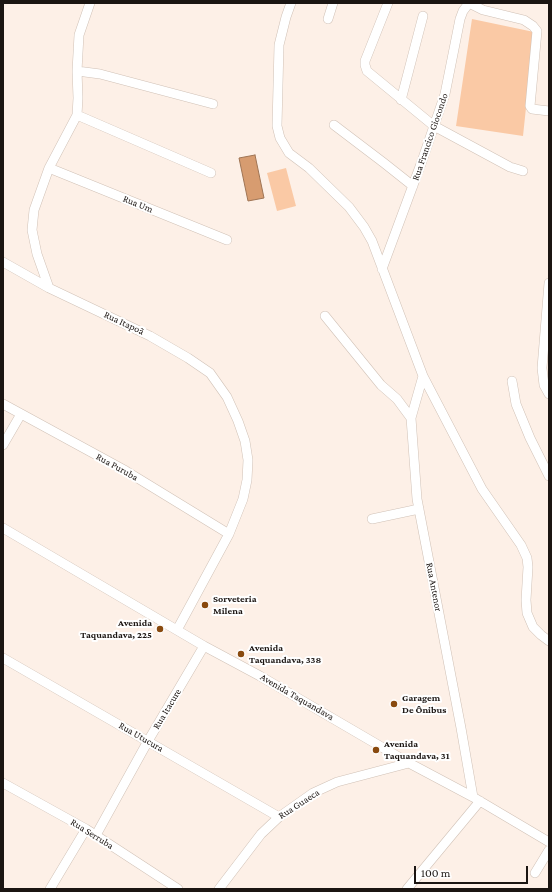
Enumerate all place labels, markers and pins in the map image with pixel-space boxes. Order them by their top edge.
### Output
place label: Sorveteria Milena [213,593,257,616]
marker: Sorveteria Milena [200,600,210,610]
place label: Avenida Taquandava, 225 [80,617,152,640]
marker: Avenida Taquandava, 225 [155,624,165,634]
place label: Avenida Taquandava, 338 [249,642,321,666]
marker: Avenida Taquandava, 338 [236,649,246,659]
place label: Garagem De Ônibus [402,692,446,716]
marker: Garagem De Ônibus [389,699,399,709]
place label: Avenida Taquandava, 31 [384,738,449,762]
marker: Avenida Taquandava, 31 [371,745,381,755]

